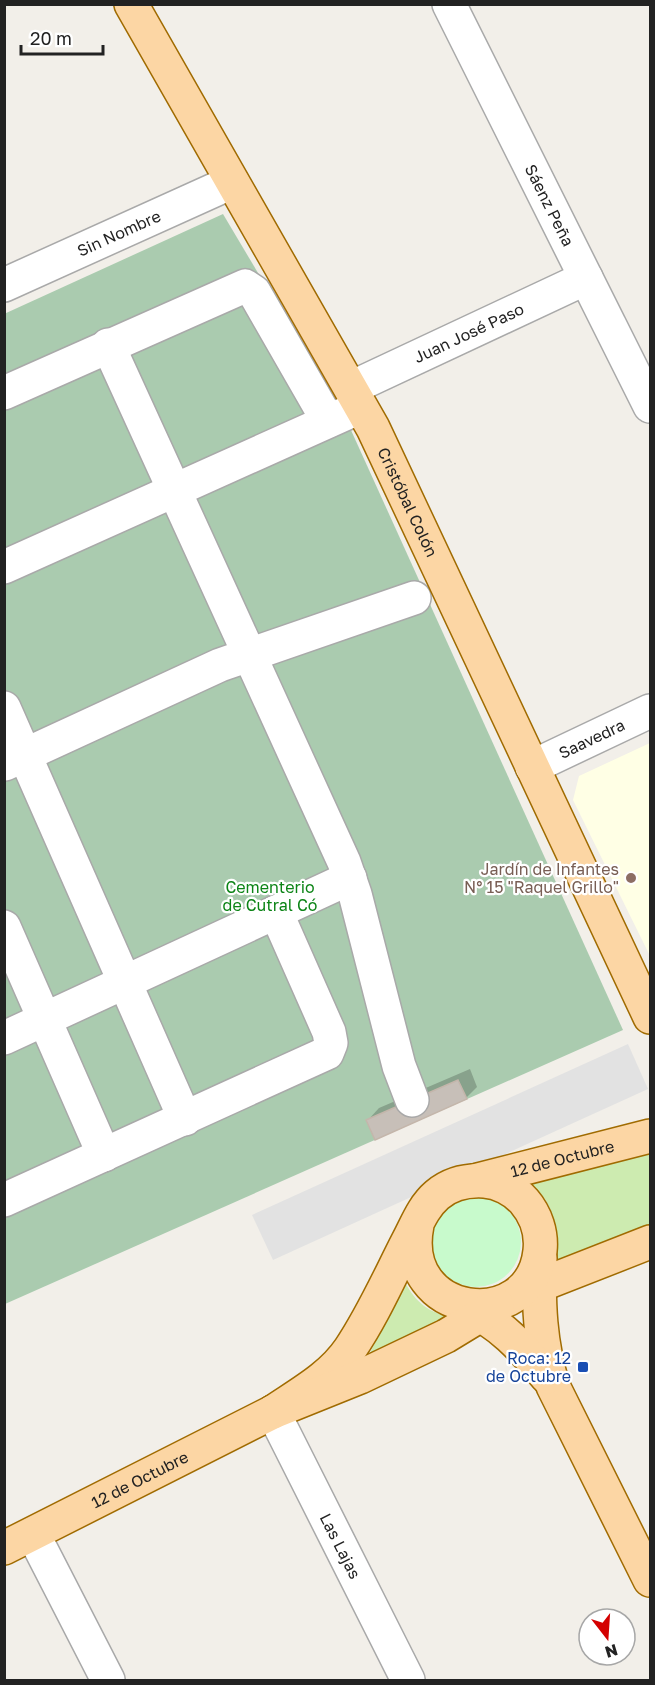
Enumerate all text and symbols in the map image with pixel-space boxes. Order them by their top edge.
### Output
scale bar [21,18,104,56]
text: 20 m [30,27,72,49]
street label: Sáenz Peña [521,161,578,250]
street label: Sin Nombre [74,206,164,261]
street label: Juan José Paso [411,299,527,367]
street label: Cristóbal Colón [373,444,442,560]
street label: Saavedra [555,714,628,763]
place label: Jardín de Infantes N° 15 "Raquel Grillo" [464,859,619,897]
marker: Jardín de Infantes N° 15 "Raquel Grillo" [624,871,638,885]
park label: Cementerio de Cutral Có [223,877,317,915]
street label: 12 de Octubre [508,1136,616,1181]
place label: Roca: 12 de Octubre [486,1348,571,1386]
marker: Roca: 12 de Octubre [576,1360,590,1374]
street label: 12 de Octubre [88,1447,192,1512]
street label: Las Lajas [316,1510,365,1582]
north arrow [577,1607,637,1667]
text: N [603,1640,620,1663]

